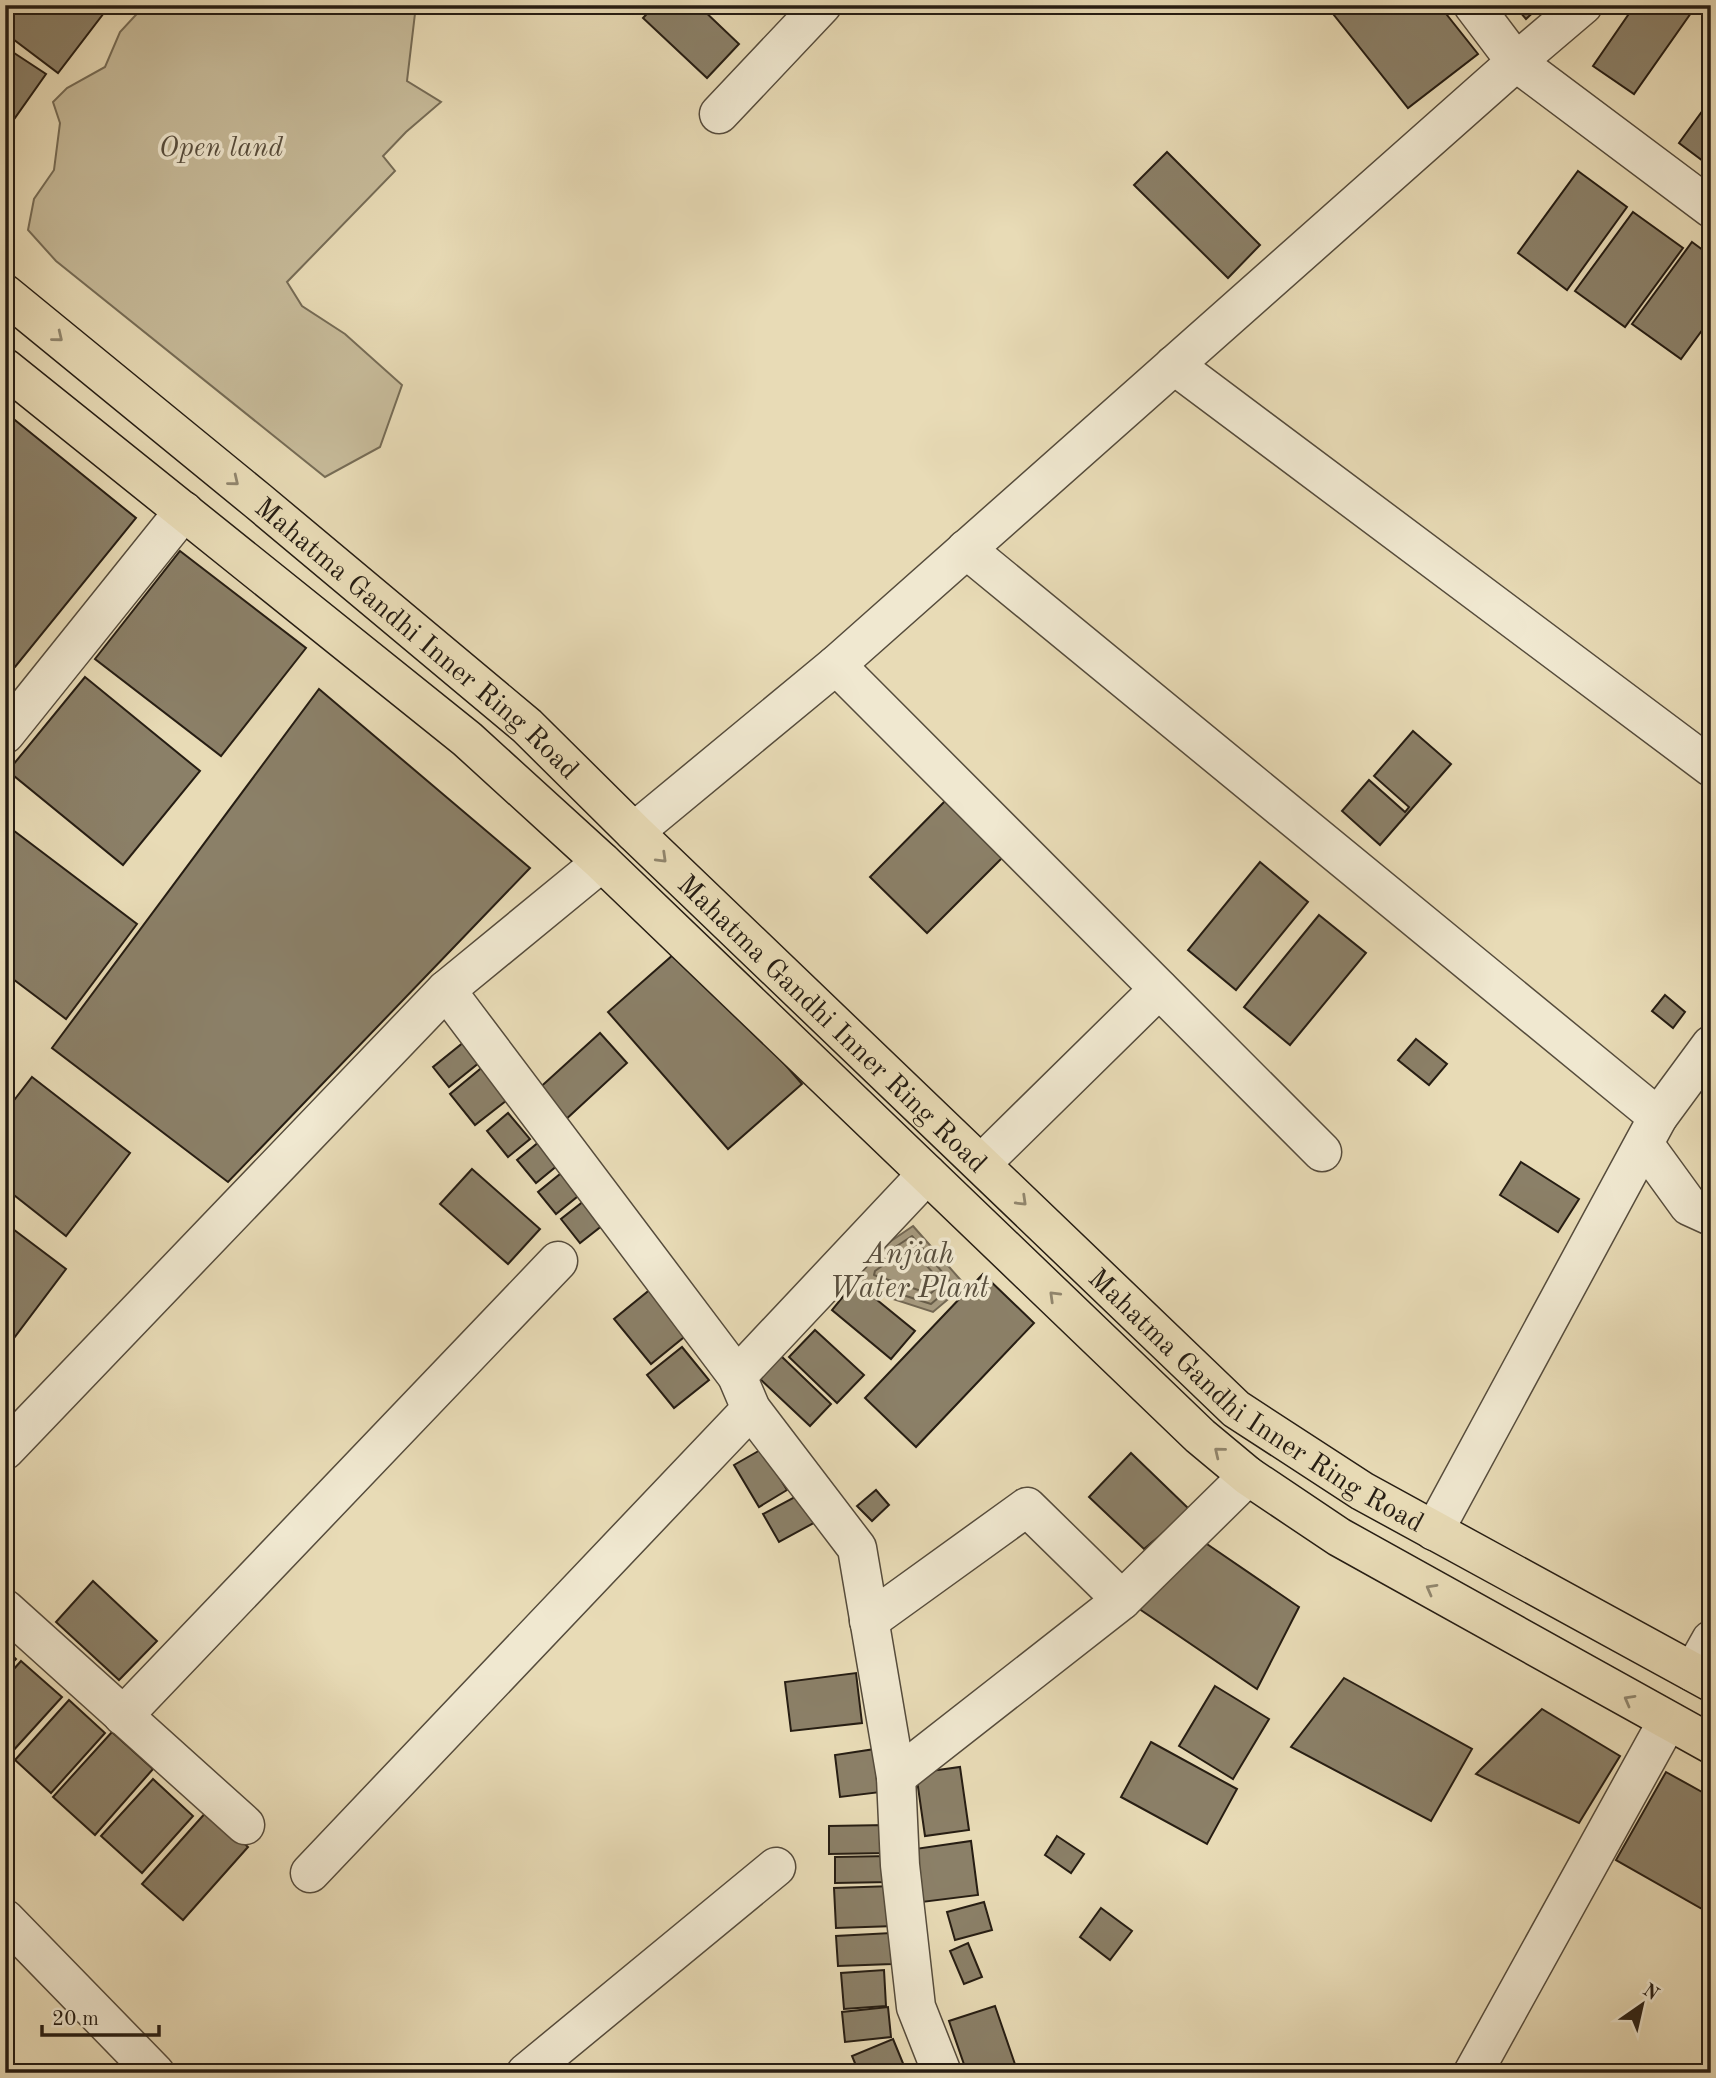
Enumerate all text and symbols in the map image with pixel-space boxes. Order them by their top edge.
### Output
park label: Open land [159,135,283,163]
one-way arrow [51,329,63,342]
one-way arrow [227,473,239,486]
street label: Mahatma Gandhi Inner Ring Road [249,494,583,786]
one-way arrow [654,850,667,863]
street label: Mahatma Gandhi Inner Ring Road [671,871,991,1179]
one-way arrow [1014,1193,1027,1206]
water label: Anjiah Water Plant [829,1240,990,1304]
street label: Mahatma Gandhi Inner Ring Road [1082,1265,1428,1539]
one-way arrow [1049,1292,1062,1305]
one-way arrow [1215,1448,1227,1461]
one-way arrow [1426,1584,1438,1597]
one-way arrow [1624,1695,1636,1708]
north arrow [1608,1969,1678,2039]
text: N [1639,1981,1662,2005]
scale bar [42,1994,159,2038]
text: 20 m [52,2009,99,2030]

